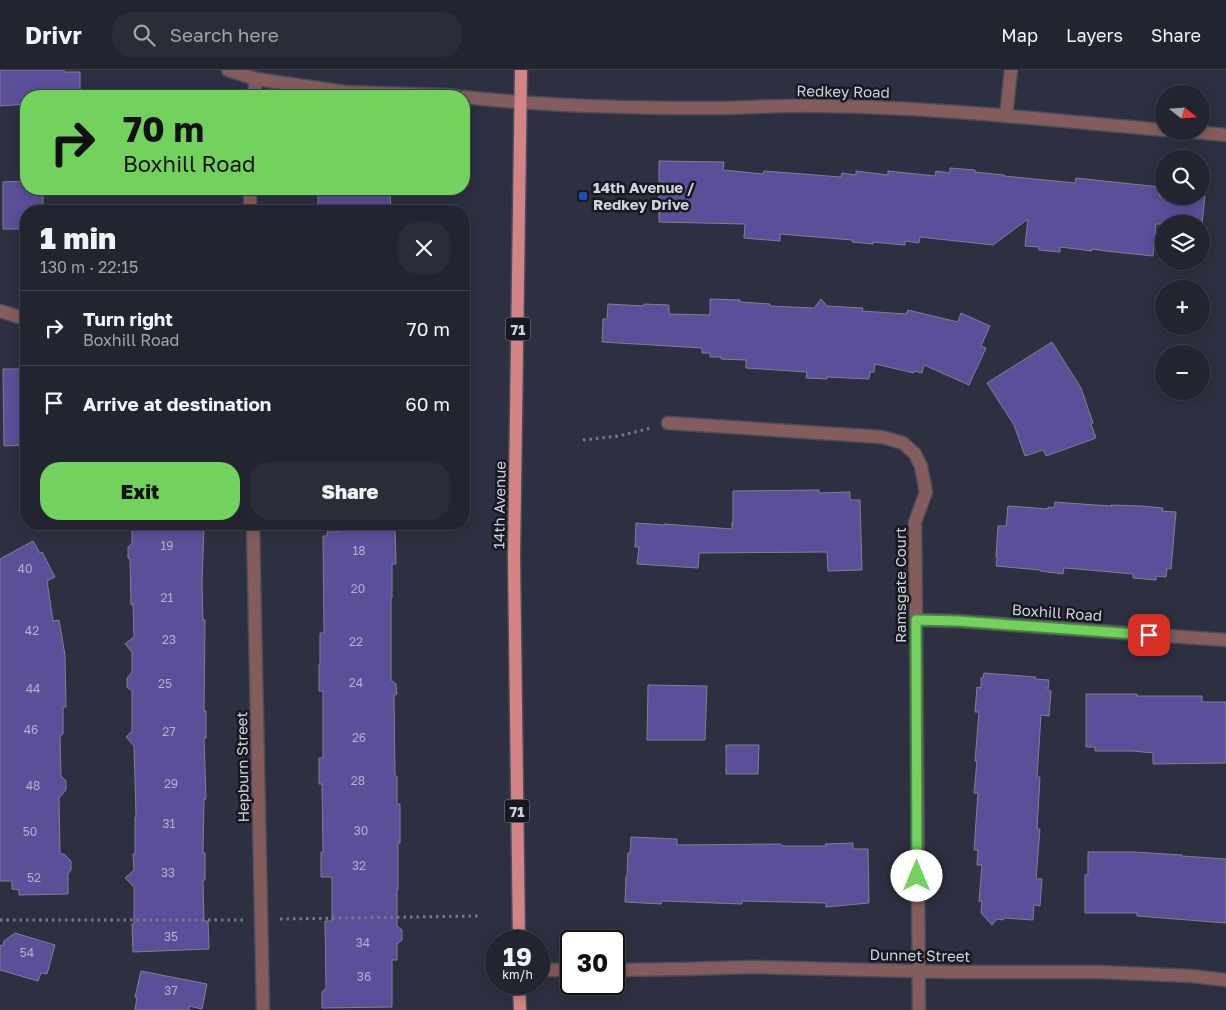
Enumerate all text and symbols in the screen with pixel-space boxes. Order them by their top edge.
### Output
search box [112,12,462,57]
text: Drivr [25,20,82,49]
icon: search [130,21,158,49]
text: Search here [170,23,279,46]
text: Map [1001,24,1038,46]
text: Layers [1066,24,1123,46]
text: Share [1151,24,1201,46]
street label: Redkey Road [796,81,890,101]
north arrow [1155,85,1210,140]
map controls [1155,85,1210,400]
text: 70 m [123,108,204,150]
icon: right [40,110,105,175]
text: Boxhill Road [123,150,256,177]
button: search [1155,150,1210,205]
place label: 14th Avenue / Redkey Drive [593,178,695,213]
marker: 14th Avenue / Redkey Drive [577,190,589,202]
button: layers [1155,215,1210,270]
text: 1 min [40,220,116,256]
button: close [398,222,450,274]
text: 130 m · 22:15 [40,257,138,277]
button: + [1155,280,1210,335]
text: Turn right [83,307,173,330]
icon: right [40,314,68,342]
text: 70 m [407,317,450,340]
road number: 71 [506,318,530,340]
text: Boxhill Road [83,330,179,350]
button: − [1155,345,1210,400]
icon: arrive [40,389,68,417]
text: Arrive at destination [83,392,271,415]
text: 60 m [405,392,450,415]
street label: 14th Avenue [489,460,509,549]
button: Exit [40,462,240,520]
button: Share [250,462,450,520]
street label: Ramsgate Court [891,527,909,643]
house number: 19 [160,538,174,553]
house number: 18 [352,543,366,558]
house number: 40 [18,561,32,576]
house number: 20 [351,581,365,596]
house number: 21 [161,590,174,605]
street label: Boxhill Road [1011,600,1103,624]
pin [1128,614,1170,656]
icon: arrive [1135,621,1163,649]
house number: 42 [25,623,39,638]
house number: 23 [162,632,176,647]
house number: 22 [349,634,363,649]
house number: 24 [349,675,363,690]
house number: 25 [158,676,172,691]
house number: 44 [26,681,40,696]
street label: Hepburn Street [232,711,252,823]
house number: 46 [24,722,38,737]
house number: 27 [162,724,176,739]
house number: 26 [352,730,366,745]
house number: 28 [351,773,365,788]
house number: 29 [164,776,178,791]
house number: 48 [26,778,40,793]
road number: 71 [504,799,530,822]
house number: 31 [163,816,176,831]
house number: 30 [354,823,368,838]
house number: 50 [23,824,37,839]
position arrow [890,849,942,901]
house number: 32 [352,858,366,873]
house number: 33 [161,865,175,880]
house number: 52 [27,870,41,885]
house number: 35 [164,929,178,944]
speed limit sign: 30 [560,930,625,995]
house number: 34 [356,935,370,950]
text: 19 [503,941,532,972]
house number: 54 [20,945,34,960]
street label: Dunnet Street [869,945,971,965]
text: km/h [502,967,533,982]
house number: 36 [357,969,371,984]
house number: 37 [164,983,178,998]

